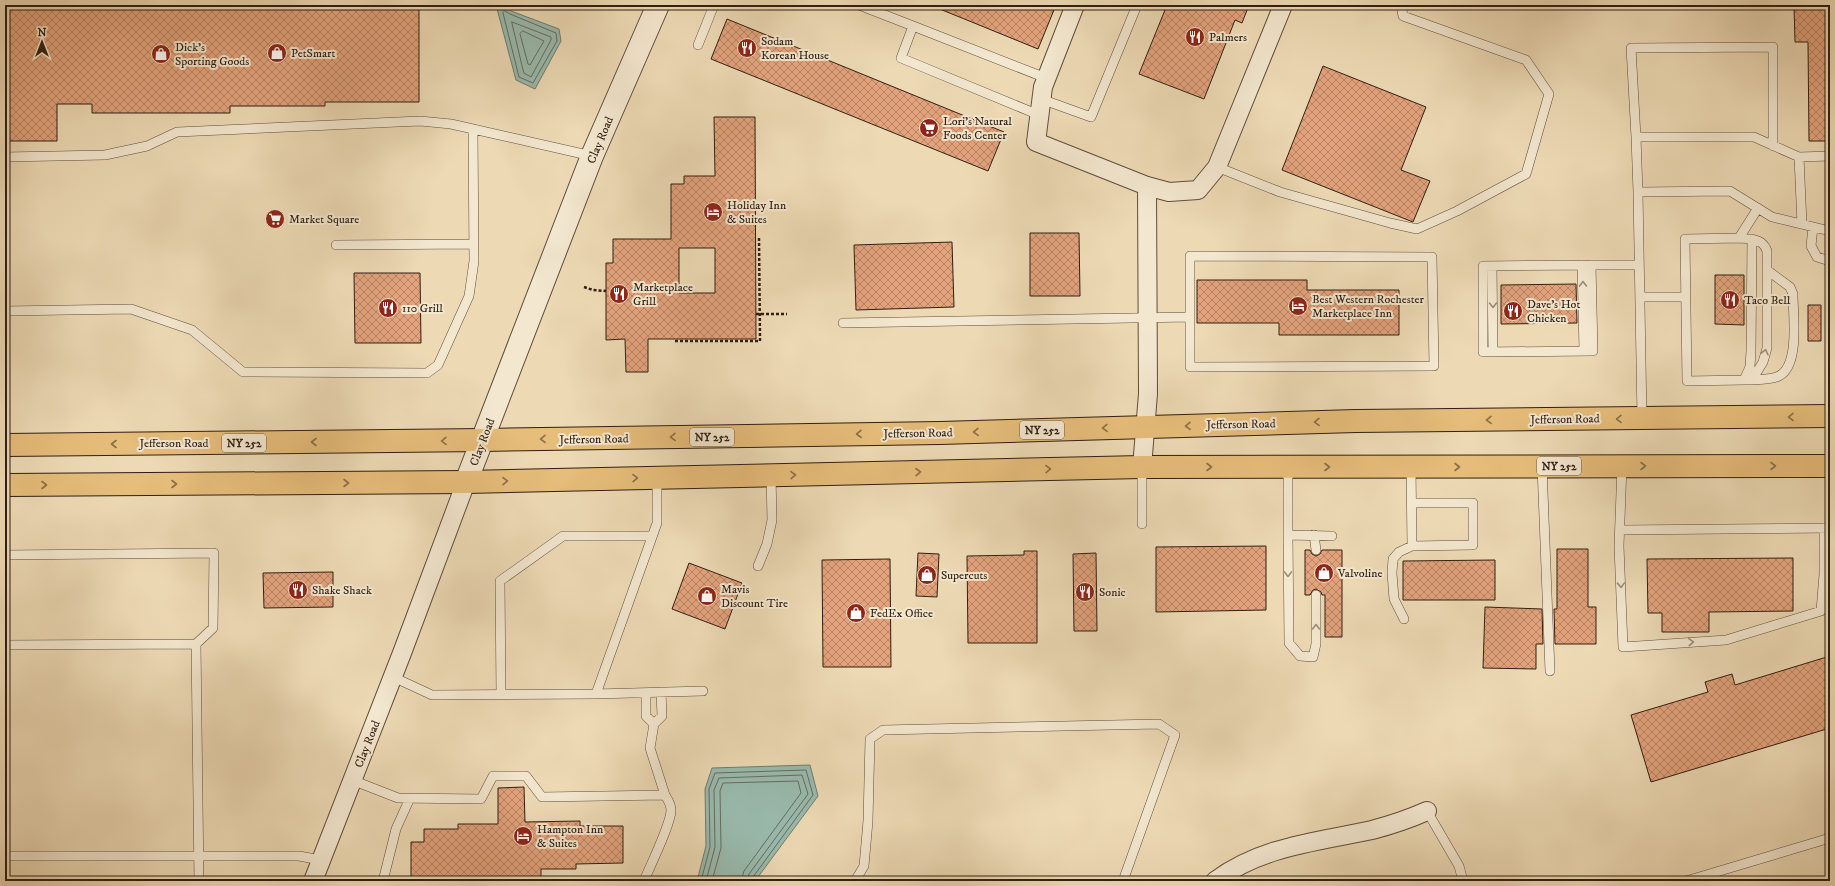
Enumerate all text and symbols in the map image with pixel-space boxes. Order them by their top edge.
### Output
north arrow [22,22,62,62]
text: N [37,26,47,40]
restaurant icon: Palmers [1184,26,1206,48]
place label: Palmers [1209,30,1247,45]
place label: Sodam Korean House [761,34,829,63]
restaurant icon: Sodam Korean House [736,37,758,59]
place label: Dick's Sporting Goods [175,40,249,69]
shop icon: PetSmart [266,42,288,64]
shop icon: Dick's Sporting Goods [150,43,172,65]
place label: PetSmart [291,46,335,61]
street label: Clay Road [584,114,617,166]
place label: Lori's Natural Foods Center [943,114,1012,143]
supermarket icon: Lori's Natural Foods Center [918,117,940,139]
place label: Holiday Inn & Suites [727,198,787,227]
hotel icon: Holiday Inn & Suites [702,201,724,223]
supermarket icon: Market Square [264,208,286,230]
place label: Market Square [289,212,359,227]
place label: Marketplace Grill [633,280,693,309]
one-way arrow [1579,281,1587,287]
restaurant icon: Marketplace Grill [608,283,630,305]
restaurant icon: Taco Bell [1719,289,1741,311]
place label: Best Western Rochester Marketplace Inn [1312,292,1424,321]
place label: Taco Bell [1744,293,1791,308]
hotel icon: Best Western Rochester Marketplace Inn [1287,295,1309,317]
restaurant icon: 110 Grill [377,297,399,319]
place label: Dave's Hot Chicken [1527,297,1580,326]
restaurant icon: Dave's Hot Chicken [1502,300,1524,322]
place label: 110 Grill [402,301,443,316]
one-way arrow [1488,302,1497,308]
one-way arrow [1761,349,1769,355]
street label: Jefferson Road [1529,411,1600,428]
one-way arrow [1788,413,1794,421]
one-way arrow [1616,415,1622,423]
street label: Clay Road [467,416,498,468]
street label: Jefferson Road [1205,416,1276,433]
one-way arrow [1486,416,1492,424]
one-way arrow [1314,418,1320,427]
road number: NY 252 [1020,421,1064,439]
one-way arrow [1185,422,1191,430]
one-way arrow [1102,424,1108,432]
street label: Jefferson Road [882,425,953,442]
one-way arrow [973,427,979,436]
road number: NY 252 [690,428,734,446]
one-way arrow [856,430,862,438]
street label: Jefferson Road [558,431,629,448]
one-way arrow [670,433,676,441]
road number: NY 252 [222,434,266,452]
one-way arrow [540,435,546,444]
street label: Jefferson Road [138,436,209,451]
one-way arrow [441,437,447,445]
one-way arrow [311,438,317,446]
one-way arrow [111,440,117,448]
road number: NY 252 [1537,457,1581,475]
one-way arrow [1640,462,1646,470]
one-way arrow [1770,462,1776,470]
one-way arrow [1206,463,1212,471]
one-way arrow [1324,463,1330,471]
one-way arrow [1454,463,1460,471]
one-way arrow [1045,465,1051,473]
one-way arrow [915,468,921,476]
one-way arrow [790,471,796,479]
one-way arrow [632,474,638,482]
one-way arrow [502,477,508,485]
one-way arrow [343,479,349,487]
one-way arrow [171,480,177,488]
one-way arrow [41,481,47,489]
shop icon: Valvoline [1313,562,1335,584]
shop icon: Supercuts [916,564,938,586]
place label: Valvoline [1337,566,1382,581]
place label: Supercuts [941,568,987,583]
one-way arrow [1284,571,1293,577]
restaurant icon: Shake Shack [287,579,309,601]
restaurant icon: Sonic [1074,581,1096,603]
place label: Mavis Discount Tire [721,582,788,611]
one-way arrow [1616,582,1625,588]
place label: Shake Shack [312,583,372,598]
shop icon: Mavis Discount Tire [696,585,718,607]
place label: Sonic [1099,585,1126,600]
shop icon: FedEx Office [845,602,867,624]
place label: FedEx Office [870,606,933,621]
one-way arrow [1312,624,1320,630]
one-way arrow [1688,638,1694,647]
street label: Clay Road [351,718,384,770]
place label: Hampton Inn & Suites [537,822,604,851]
hotel icon: Hampton Inn & Suites [512,825,534,847]

